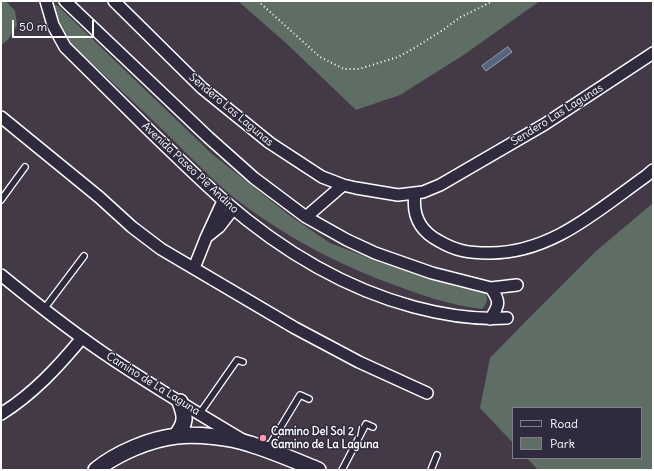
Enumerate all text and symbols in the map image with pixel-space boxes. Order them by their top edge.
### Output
scale bar [14,12,96,38]
text: 50 m [19,19,47,34]
street label: Sendero Las Lagunas [186,71,276,149]
street label: Sendero Las Lagunas [509,81,605,149]
street label: Avenida Paseo Pie Andino [139,120,241,216]
street label: Camino de La Laguna [104,350,202,418]
legend [512,407,642,459]
text: Road [550,416,578,431]
place label: Camino Del Sol 2 / Camino de La Laguna [271,425,379,451]
marker: Camino Del Sol 2 / Camino de La Laguna [258,433,268,443]
text: Park [550,436,575,451]

